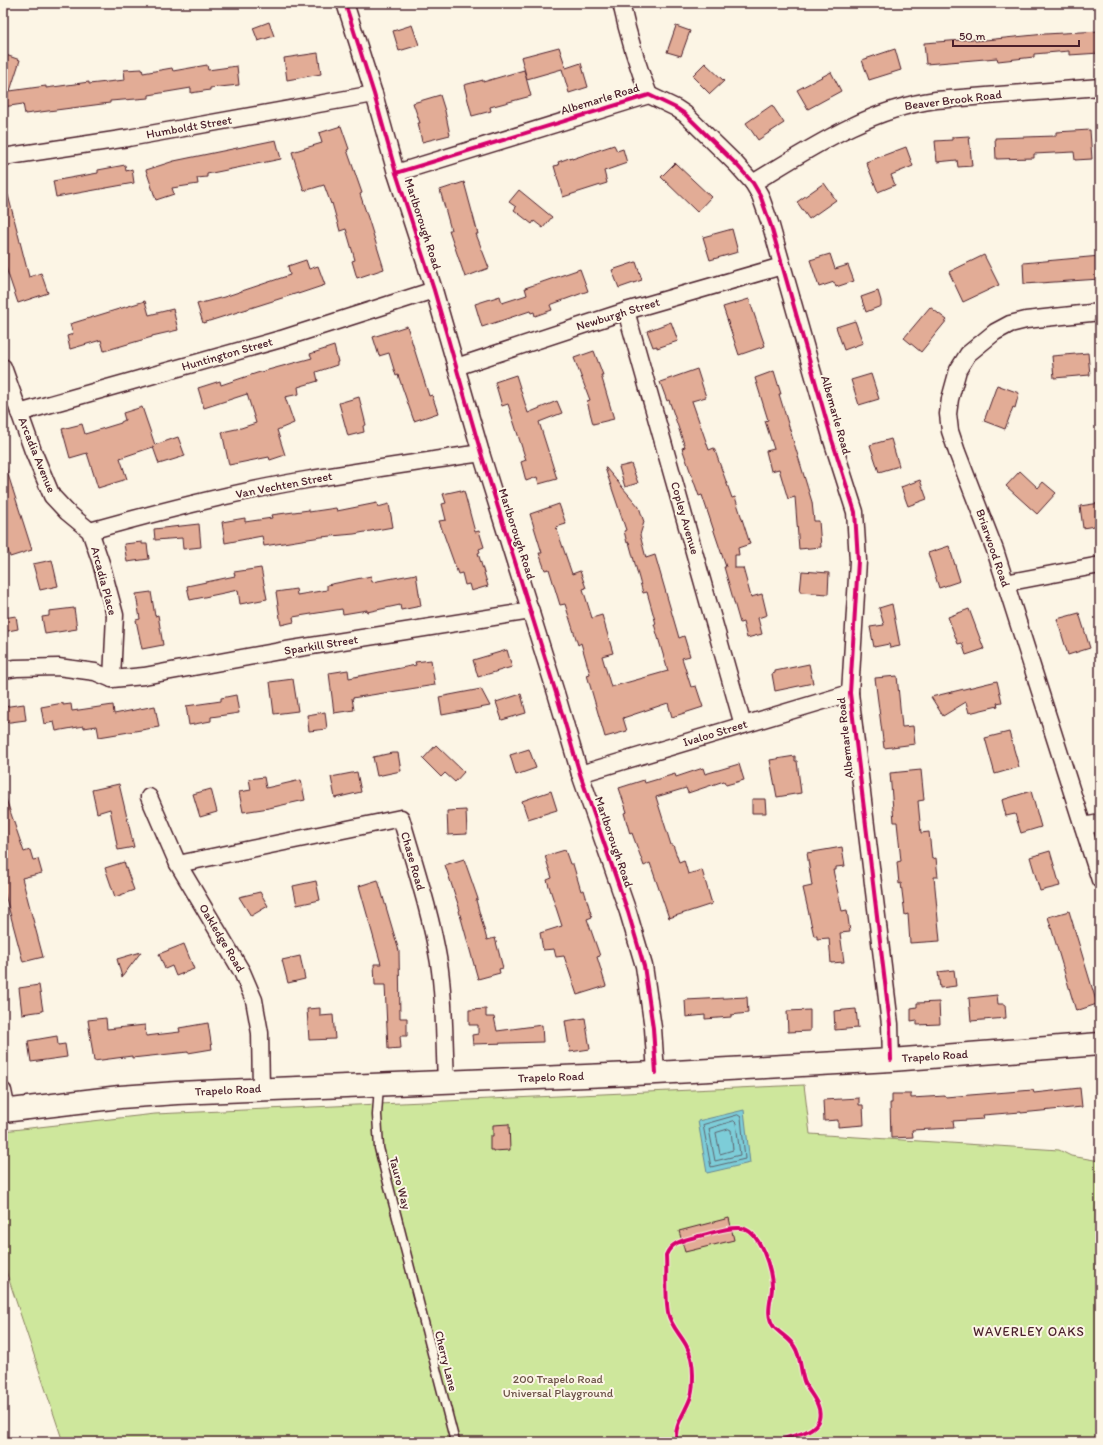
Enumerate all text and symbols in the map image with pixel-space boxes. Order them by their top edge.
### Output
scale bar [953,22,1079,48]
text: 50 m [959,29,985,43]
street label: Albemarle Road [559,80,641,118]
street label: Beaver Brook Road [904,87,1003,113]
street label: Humboldt Street [145,113,233,141]
street label: Marlborough Road [402,177,444,272]
street label: Newburgh Street [575,295,662,333]
street label: Huntington Street [180,334,275,374]
street label: Albemarle Road [818,374,854,457]
street label: Arcadia Avenue [15,415,59,495]
street label: Van Vechten Street [234,469,334,501]
street label: Copley Avenue [668,480,702,556]
street label: Marlborough Road [496,487,538,582]
street label: Briarwood Road [973,507,1013,589]
street label: Arcadia Place [88,545,120,617]
street label: Sparkill Street [283,632,359,658]
street label: Albemarle Road [834,696,856,779]
street label: Ivaloo Street [681,716,749,749]
street label: Marlborough Road [592,795,636,890]
street label: Chase Road [398,830,428,892]
street label: Oakledge Road [196,901,248,975]
street label: Trapelo Road [901,1047,969,1065]
street label: Trapelo Road [518,1069,585,1085]
street label: Trapelo Road [194,1081,262,1099]
street label: Tauro Way [386,1155,414,1211]
district label: WAVERLEY OAKS [973,1324,1085,1339]
street label: Cherry Lane [432,1329,460,1393]
park label: 200 Trapelo Road Universal Playground [503,1372,614,1400]

